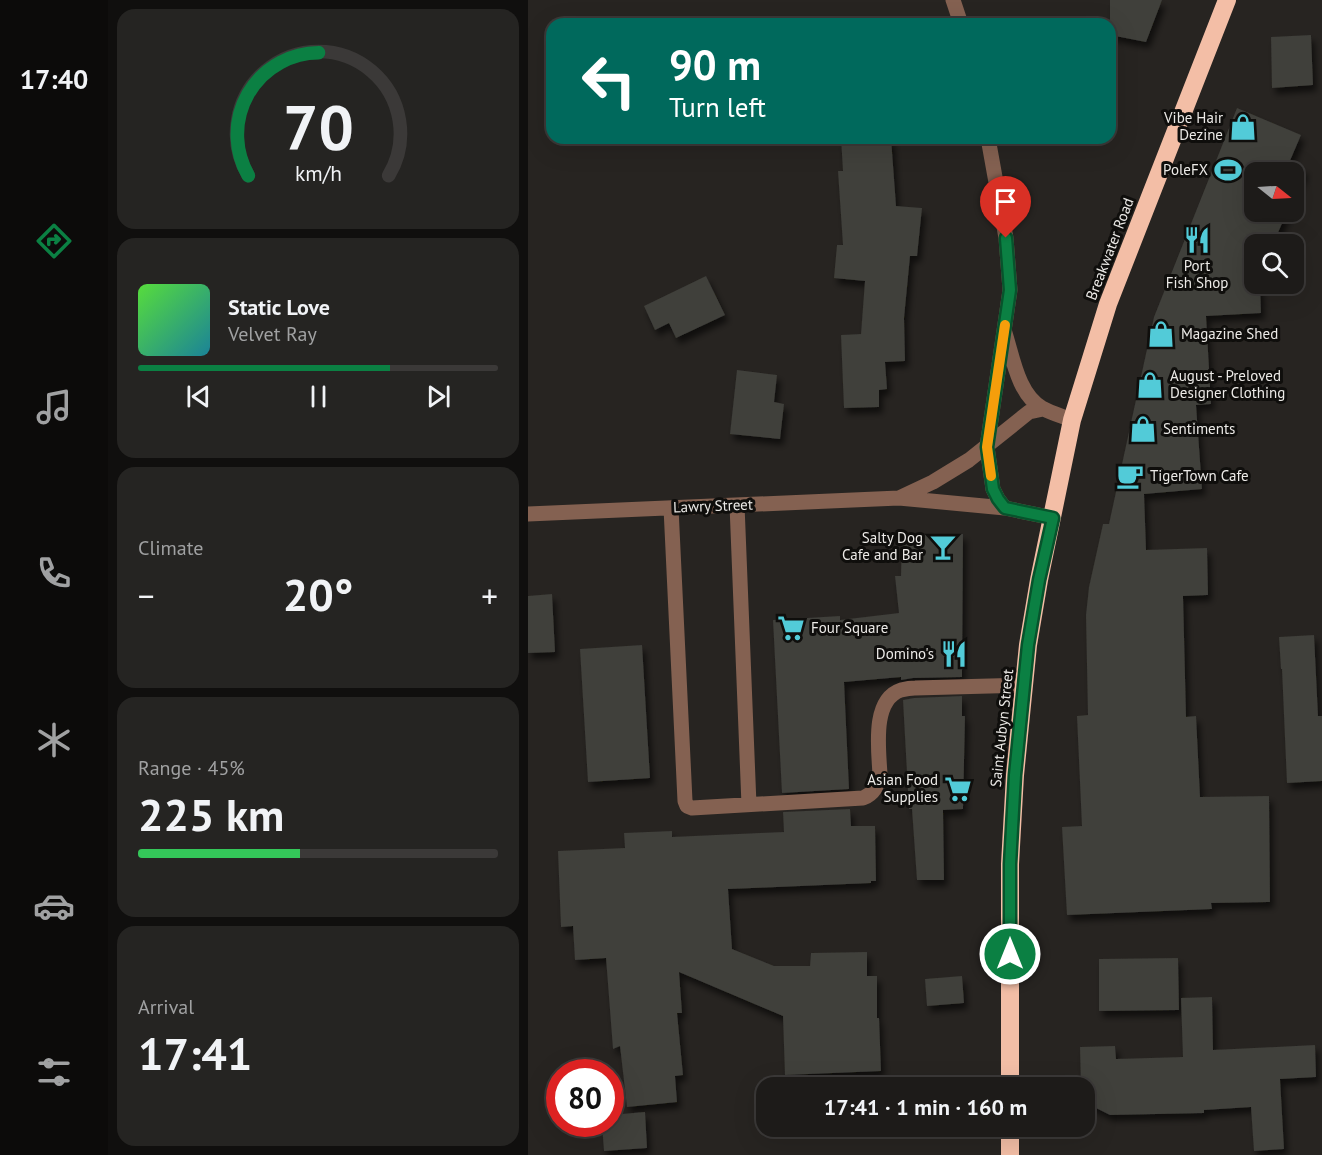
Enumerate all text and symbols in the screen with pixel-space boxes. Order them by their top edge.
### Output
text: 90 m [669,37,761,92]
icon: left [570,42,648,120]
text: 17:40 [20,62,88,96]
text: 70 [283,86,353,167]
text: Turn left [669,90,766,124]
place label: Vibe Hair Dezine [1163,108,1223,144]
shop icon: Vibe Hair Dezine [1228,112,1258,142]
sports icon: PoleFX [1213,155,1243,185]
text: km/h [294,159,341,187]
place label: PoleFX [1163,160,1208,179]
north arrow [1244,162,1304,222]
map controls [1244,162,1304,294]
pin [980,176,1031,238]
icon: arrive [989,185,1022,218]
street label: Breakwater Road [1081,195,1138,303]
icon: directions [33,220,75,262]
restaurant icon: Port Fish Shop [1182,225,1212,255]
button: search [1244,234,1304,294]
place label: Port Fish Shop [1166,256,1228,292]
text: Static Love [228,293,330,321]
shop icon: Magazine Shed [1146,319,1176,349]
text: Velvet Ray [228,321,317,347]
place label: Magazine Shed [1181,324,1278,343]
place label: August - Preloved Designer Clothing [1170,366,1285,402]
shop icon: August - Preloved Designer Clothing [1135,370,1165,400]
icon: previous [182,380,215,413]
icon: pause [302,380,335,413]
icon: next [422,380,455,413]
icon: music [33,386,75,428]
shop icon: Sentiments [1128,414,1158,444]
place label: Sentiments [1163,419,1235,438]
cafe icon: TigerTown Cafe [1115,461,1145,491]
place label: TigerTown Cafe [1150,466,1249,485]
street label: Lawry Street [673,495,753,516]
place label: Salty Dog Cafe and Bar [842,528,923,564]
bar icon: Salty Dog Cafe and Bar [928,532,958,562]
text: Climate [138,535,204,561]
icon: phone [33,552,75,594]
text: 20° [283,565,353,623]
text: − [138,574,155,617]
text: + [481,574,498,617]
supermarket icon: Four Square [776,613,806,643]
place label: Four Square [811,618,888,637]
restaurant icon: Domino's [939,639,969,669]
place label: Domino's [876,644,934,663]
street label: Saint Aubyn Street [986,668,1017,788]
icon: climate [33,719,75,761]
text: Range · 45% [138,755,245,781]
place label: Asian Food Supplies [867,770,938,806]
supermarket icon: Asian Food Supplies [943,774,973,804]
text: 225 km [138,785,284,843]
icon: car [33,885,75,927]
position arrow [978,922,1042,986]
text: Arrival [138,994,194,1020]
text: 17:41 [138,1024,252,1082]
icon: filters [33,1051,75,1093]
speed limit sign: 80 [546,1059,624,1137]
text: 17:41 · 1 min · 160 m [824,1093,1027,1121]

